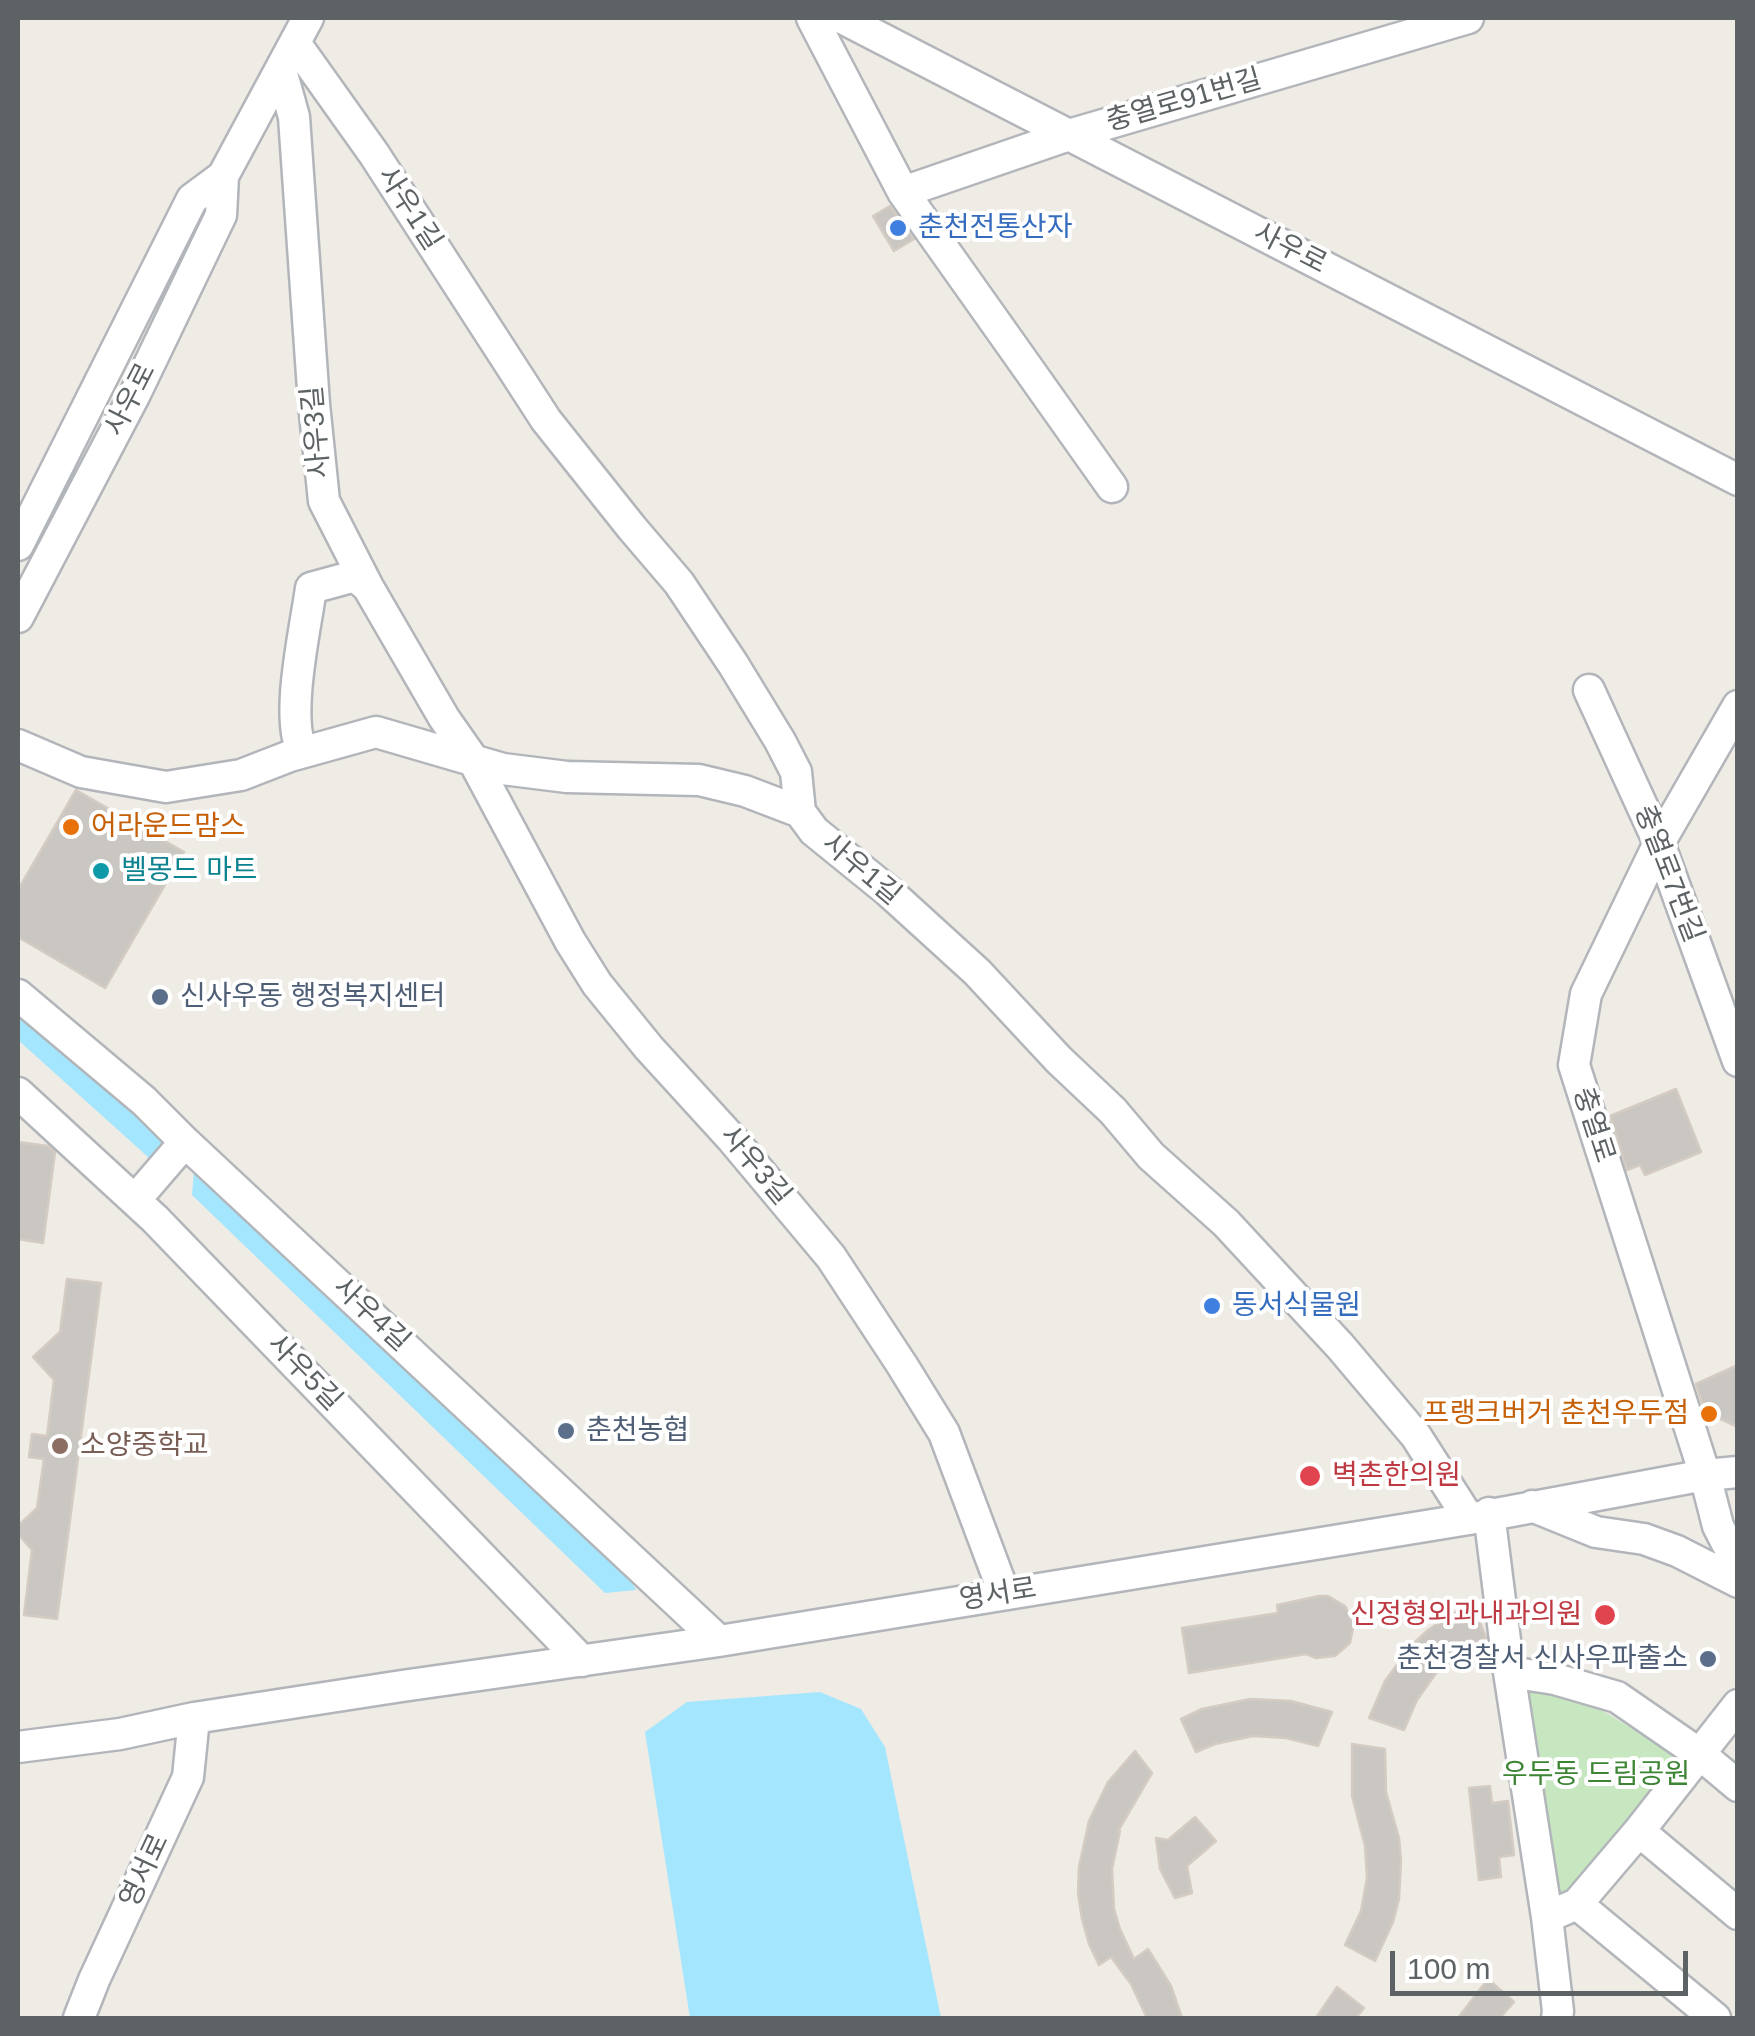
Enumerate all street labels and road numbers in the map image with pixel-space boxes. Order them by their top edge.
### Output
street label: 충열로91번길 [1102,63,1266,139]
street label: 사우1길 [370,161,448,257]
street label: 사우로 [1248,216,1332,282]
street label: 사우로 [98,358,164,442]
street label: 사우3길 [296,384,338,480]
street label: 충열로7번길 [1626,801,1710,947]
street label: 사우1길 [815,827,907,913]
street label: 충열로 [1565,1083,1621,1167]
street label: 사우3길 [712,1120,798,1212]
street label: 사우4길 [326,1271,416,1359]
street label: 사우5길 [260,1328,348,1418]
street label: 영서로 [957,1572,1039,1618]
street label: 영서로 [113,1829,177,1913]

